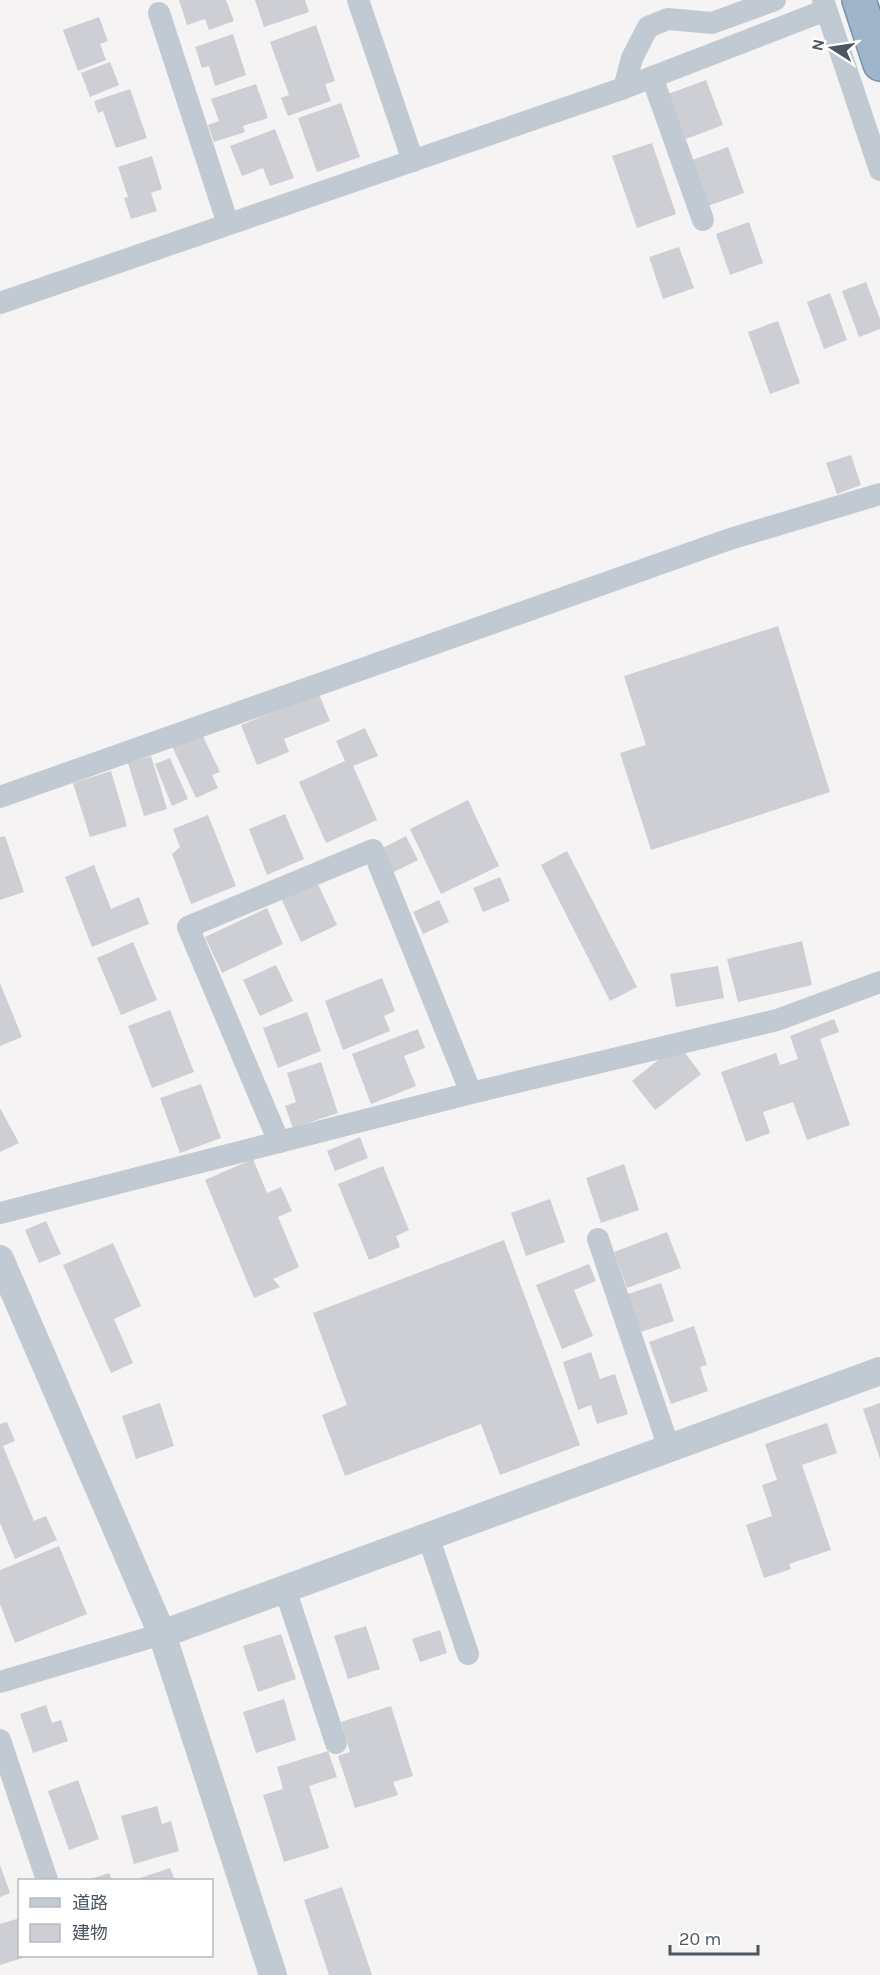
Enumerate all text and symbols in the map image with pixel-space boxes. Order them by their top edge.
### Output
north arrow [802,18,862,78]
text: N [807,37,828,53]
legend [18,1879,213,1957]
text: 道路 [72,1892,108,1914]
scale bar [670,1918,758,1956]
text: 建物 [72,1922,108,1944]
text: 20 m [679,1928,721,1950]

